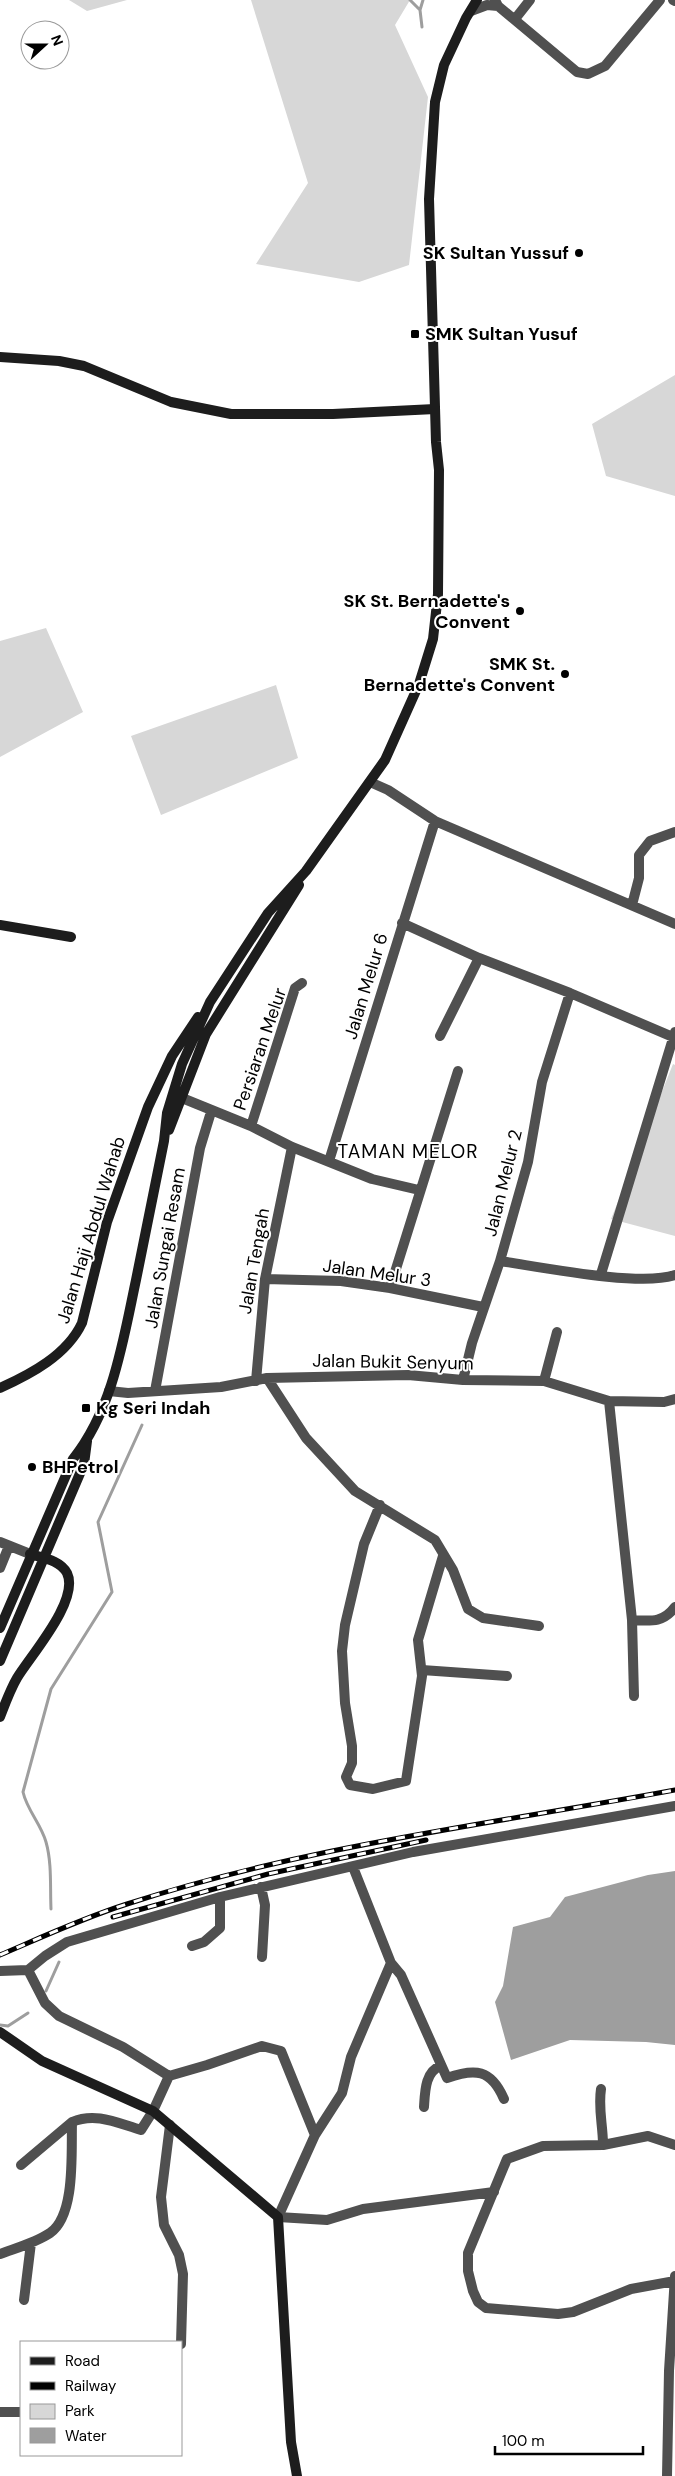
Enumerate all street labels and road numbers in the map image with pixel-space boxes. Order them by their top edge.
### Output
street label: Jalan Melur 6 [338,930,394,1042]
street label: Persiaran Melur [228,984,292,1113]
street label: Jalan Melur 2 [478,1127,528,1239]
street label: Jalan Haji Abdul Wahab [51,1133,131,1327]
street label: Jalan Sungai Resam [139,1166,191,1330]
street label: Jalan Tengah [233,1206,275,1316]
street label: Jalan Melur 3 [321,1253,433,1293]
street label: Jalan Bukit Senyum [312,1349,474,1375]

